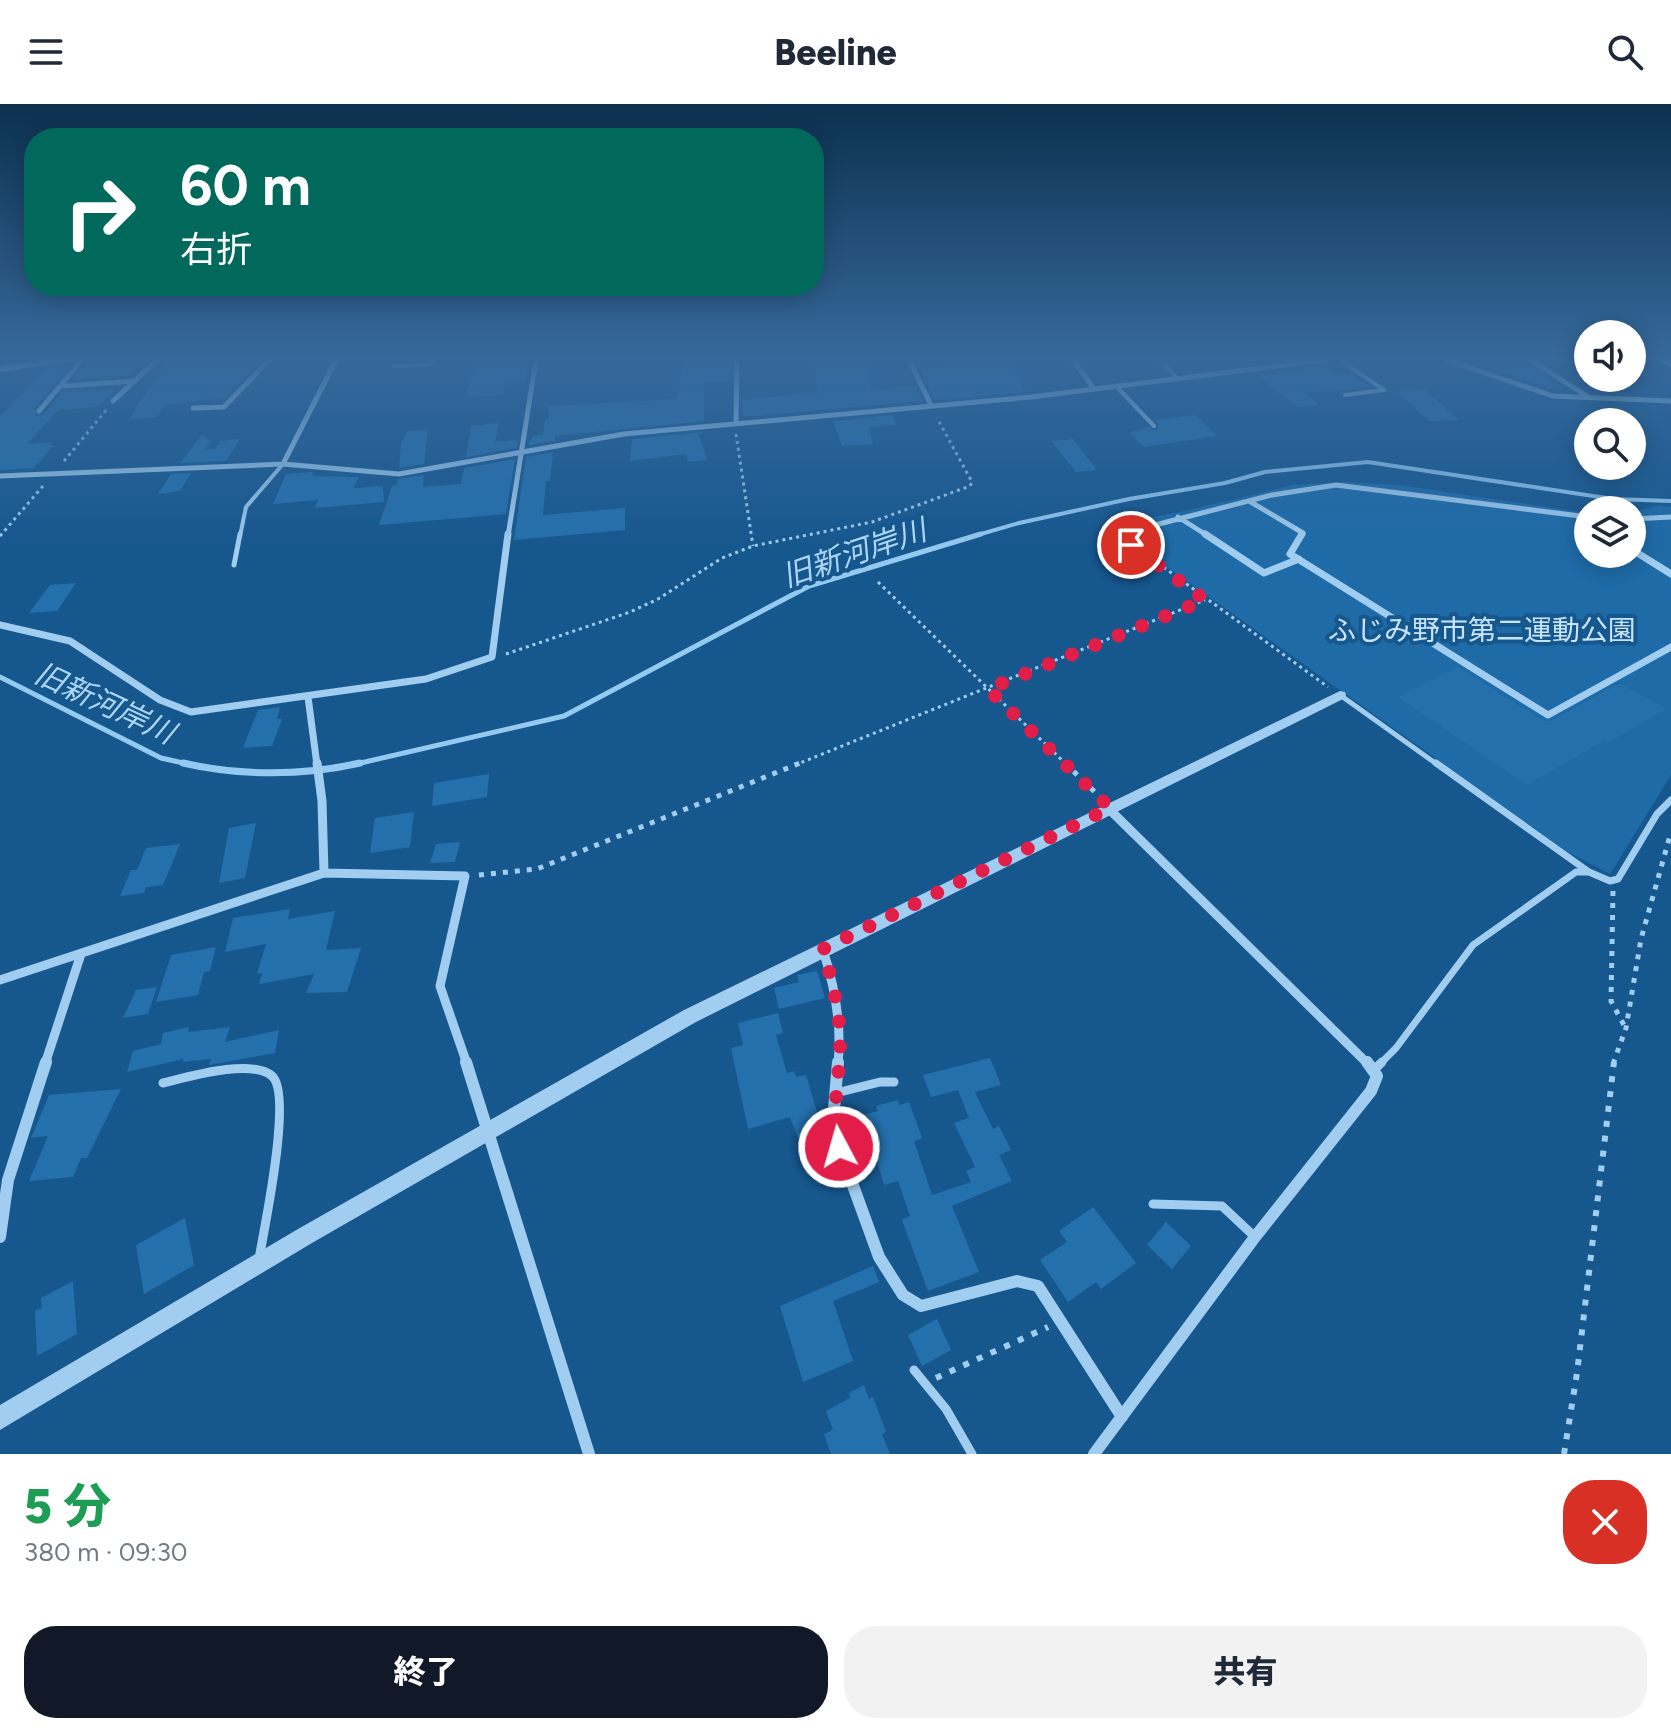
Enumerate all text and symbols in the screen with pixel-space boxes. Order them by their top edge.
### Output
icon: menu [24,30,68,74]
icon: search [1603,30,1647,74]
text: Beeline [774,31,897,74]
text: 60 m [180,152,311,219]
icon: right [48,160,152,264]
text: 右折 [180,228,252,271]
map controls [1574,320,1646,568]
button: sound [1574,320,1646,392]
button: search [1574,408,1646,480]
button: layers [1574,496,1646,568]
water label: 旧新河岸川 [777,510,934,595]
pin [1097,511,1165,579]
icon: arrive [1109,523,1153,567]
park label: ふじみ野市第二運動公園 [1328,613,1636,647]
water label: 旧新河岸川 [29,655,184,753]
position arrow [797,1105,881,1189]
text: 5 分 [24,1477,111,1535]
button: close [1563,1480,1647,1564]
text: 380 m · 09:30 [24,1536,188,1568]
button: 終了 [24,1626,828,1718]
button: 共有 [844,1626,1647,1718]

